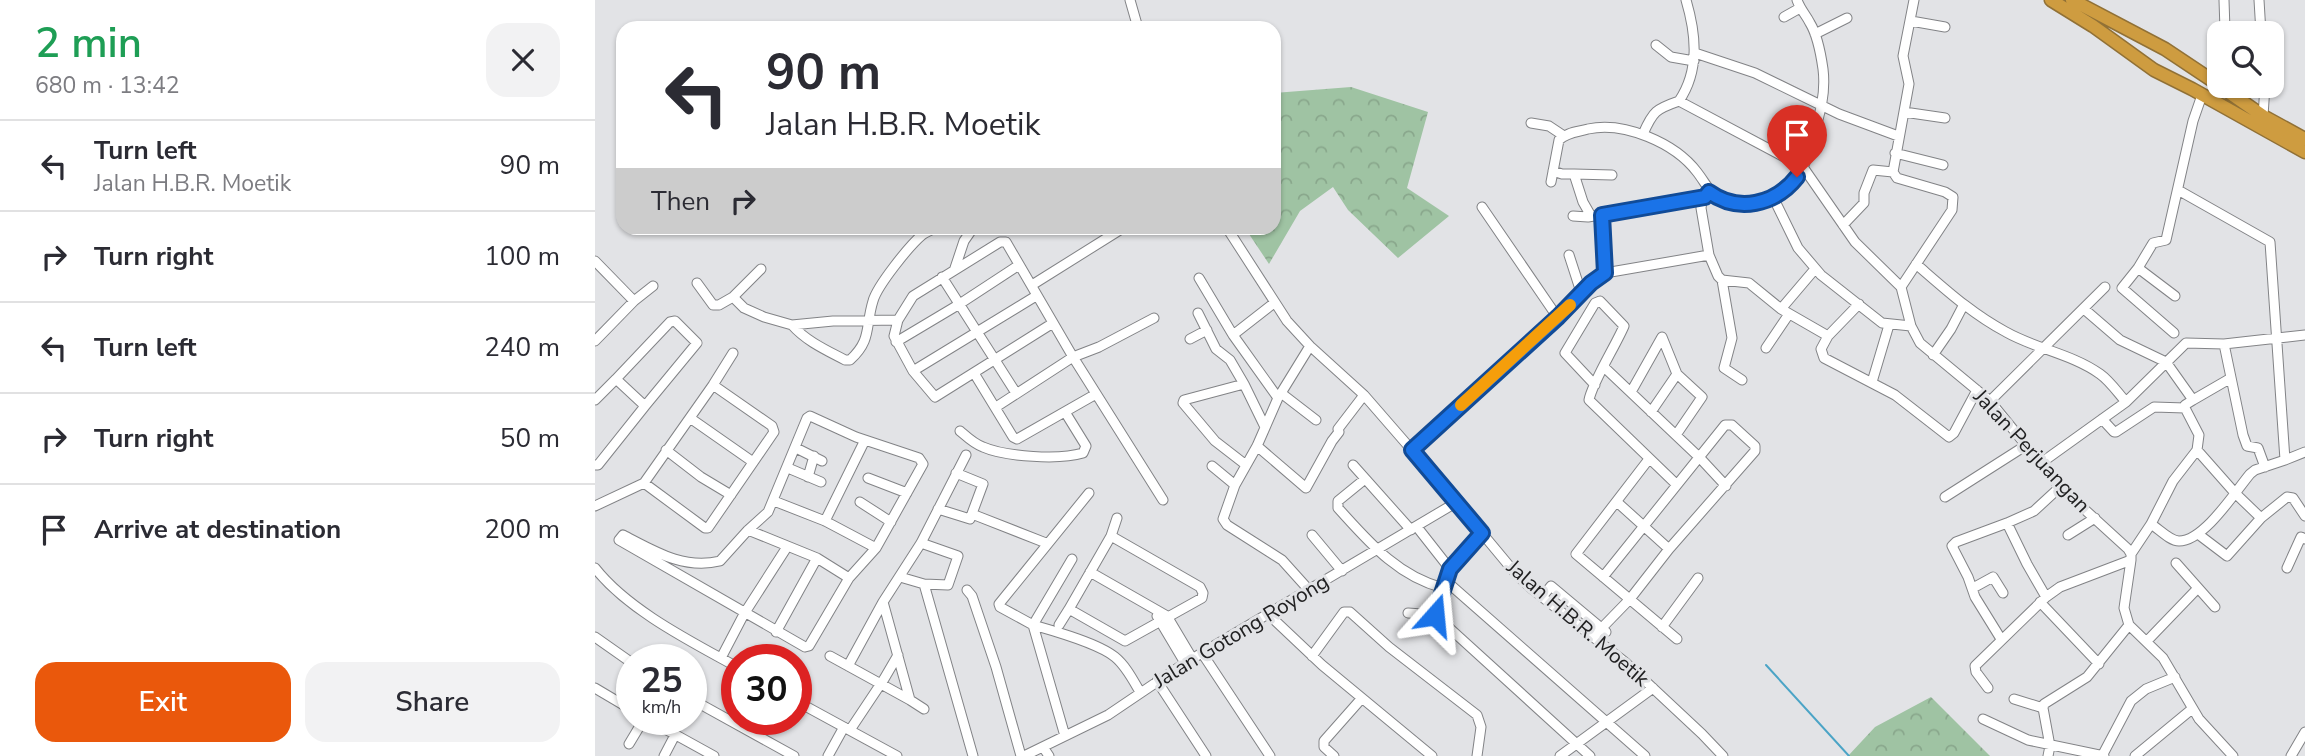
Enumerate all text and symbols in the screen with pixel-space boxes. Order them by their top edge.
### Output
text: 2 min [35,15,142,72]
map controls [2207,21,2284,98]
button: search [2207,21,2284,98]
button: close [486,23,560,97]
text: 90 m [766,39,881,106]
icon: left [651,49,742,140]
text: 680 m · 13:42 [35,70,180,101]
text: Jalan H.B.R. Moetik [766,103,1040,146]
pin [1767,105,1827,177]
icon: arrive [1778,116,1816,154]
text: Turn left [94,133,197,168]
icon: left [35,147,73,185]
text: 90 m [500,148,560,183]
text: Jalan H.B.R. Moetik [94,168,291,199]
icon: right [724,182,762,220]
text: Then [651,184,710,219]
icon: right [35,238,73,276]
text: Turn right [94,239,213,274]
text: 100 m [484,239,560,274]
icon: left [35,329,73,367]
text: Turn left [94,330,197,365]
text: 240 m [484,330,560,365]
street label: Jalan Perjuangan [1967,382,2097,519]
icon: right [35,420,73,458]
text: Turn right [94,421,213,456]
text: 50 m [500,421,560,456]
icon: arrive [35,511,73,549]
text: Arrive at destination [94,512,341,547]
text: 200 m [484,512,560,547]
street label: Jalan H.B.R. Moetik [1500,553,1656,693]
street label: Jalan Gotong Royong [1147,568,1334,695]
position arrow [1398,578,1472,652]
speed limit sign: 30 [721,644,812,735]
text: 25 [640,657,683,704]
button: Exit [35,662,291,742]
button: Share [305,662,560,742]
text: km/h [642,695,681,719]

